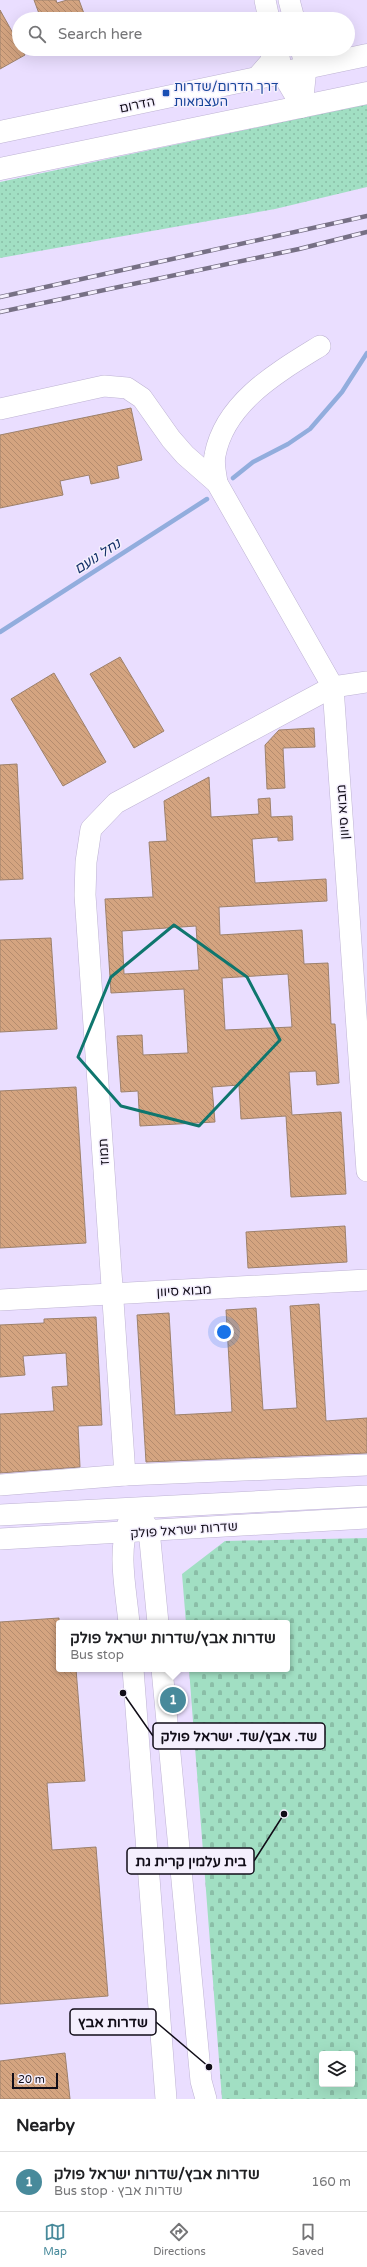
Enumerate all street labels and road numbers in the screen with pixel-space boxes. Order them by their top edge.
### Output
street label: הדרום [118,93,156,117]
street label: מבוא סיוון [333,784,353,840]
street label: תמוז [95,1138,113,1166]
street label: מבוא סיוון [156,1282,212,1300]
street label: שדרות ישראל פולק [130,1518,238,1542]

